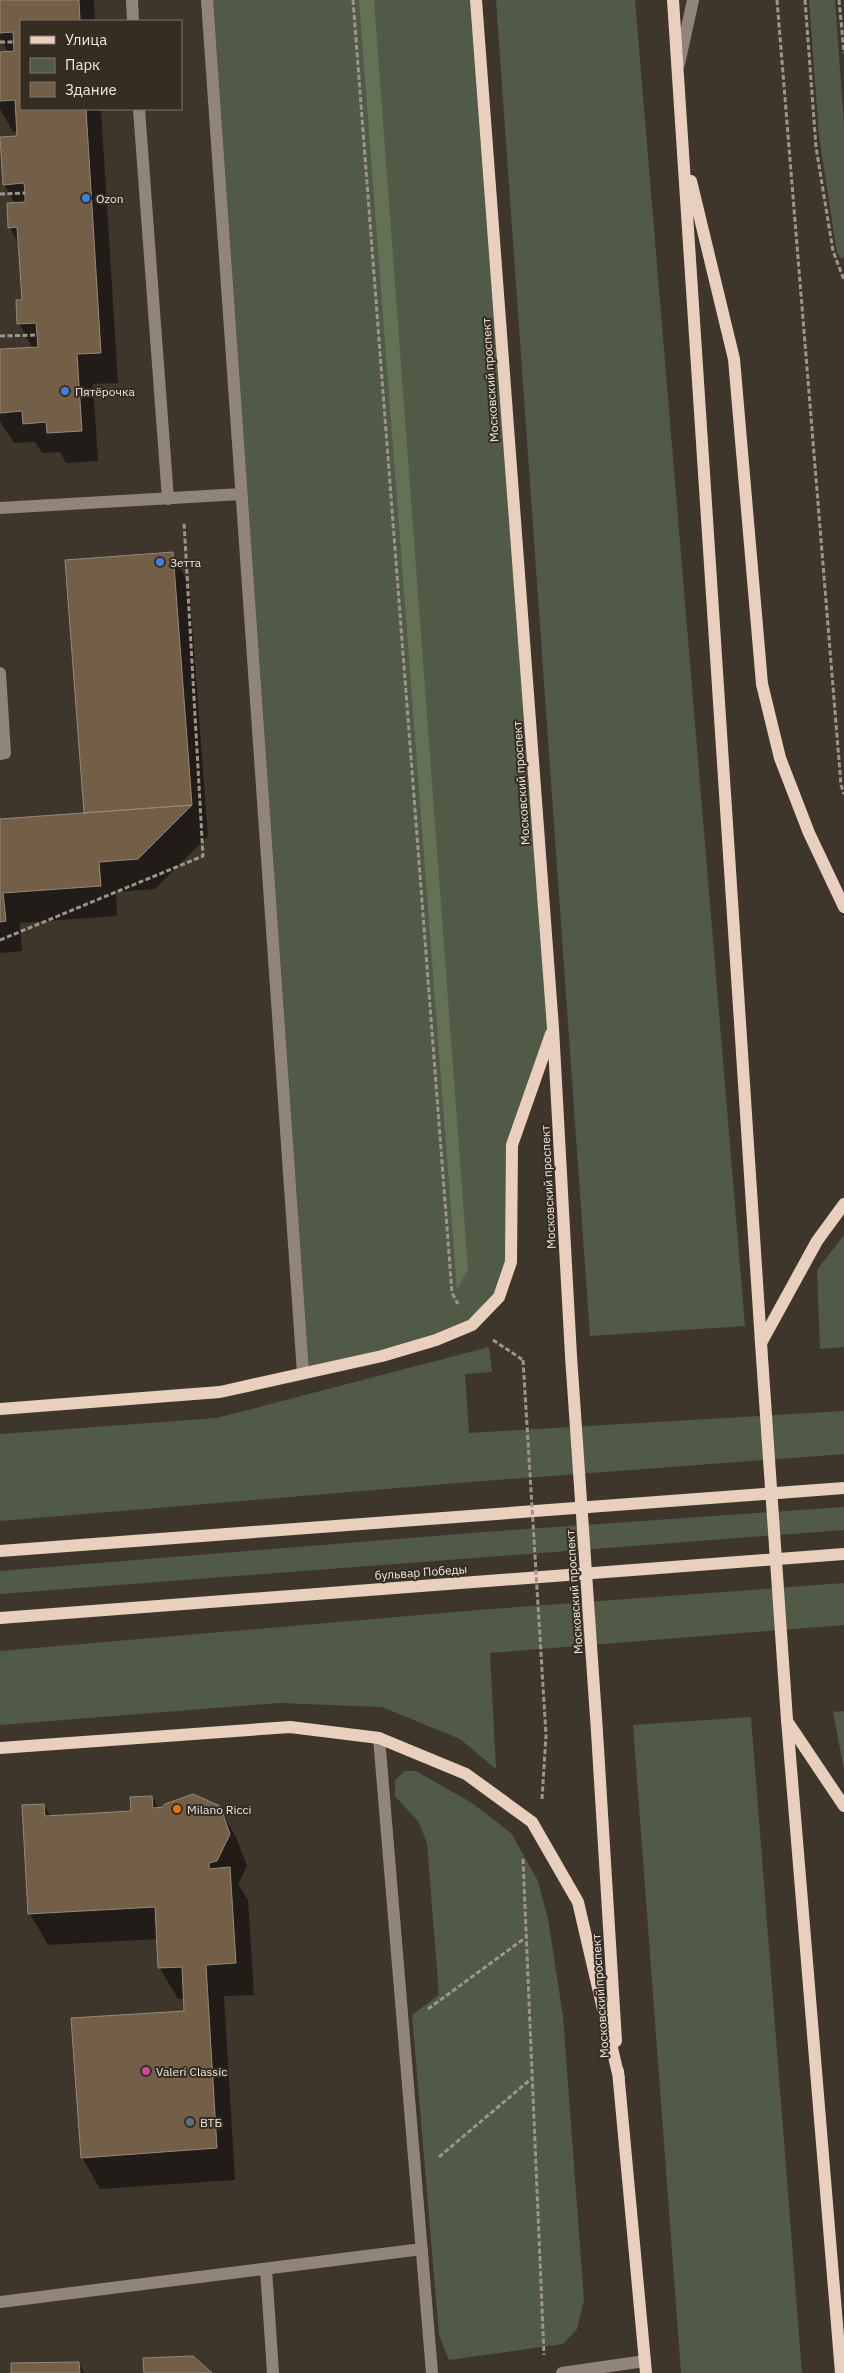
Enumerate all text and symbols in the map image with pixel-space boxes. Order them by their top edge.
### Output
legend [20,20,182,110]
text: Улица [65,30,107,49]
text: Парк [65,55,100,74]
text: Здание [65,80,117,99]
place label: Ozon [96,191,123,206]
marker: Ozon [80,192,92,204]
street label: Московский проспект [478,317,502,442]
place label: Пятёрочка [75,384,135,399]
marker: Пятёрочка [59,385,71,397]
place label: Зетта [170,555,202,570]
marker: Зетта [154,556,166,568]
street label: Московский проспект [509,720,533,845]
street label: Московский проспект [537,1124,559,1249]
street label: Московский проспект [562,1529,586,1654]
street label: бульвар Победы [374,1561,468,1583]
place label: Milano Ricci [187,1802,251,1817]
marker: Milano Ricci [171,1803,183,1815]
street label: Московский проспект [588,1933,612,2058]
place label: Valeri Classic [156,2064,227,2079]
marker: Valeri Classic [140,2065,152,2077]
place label: ВТБ [200,2115,222,2130]
marker: ВТБ [184,2116,196,2128]

